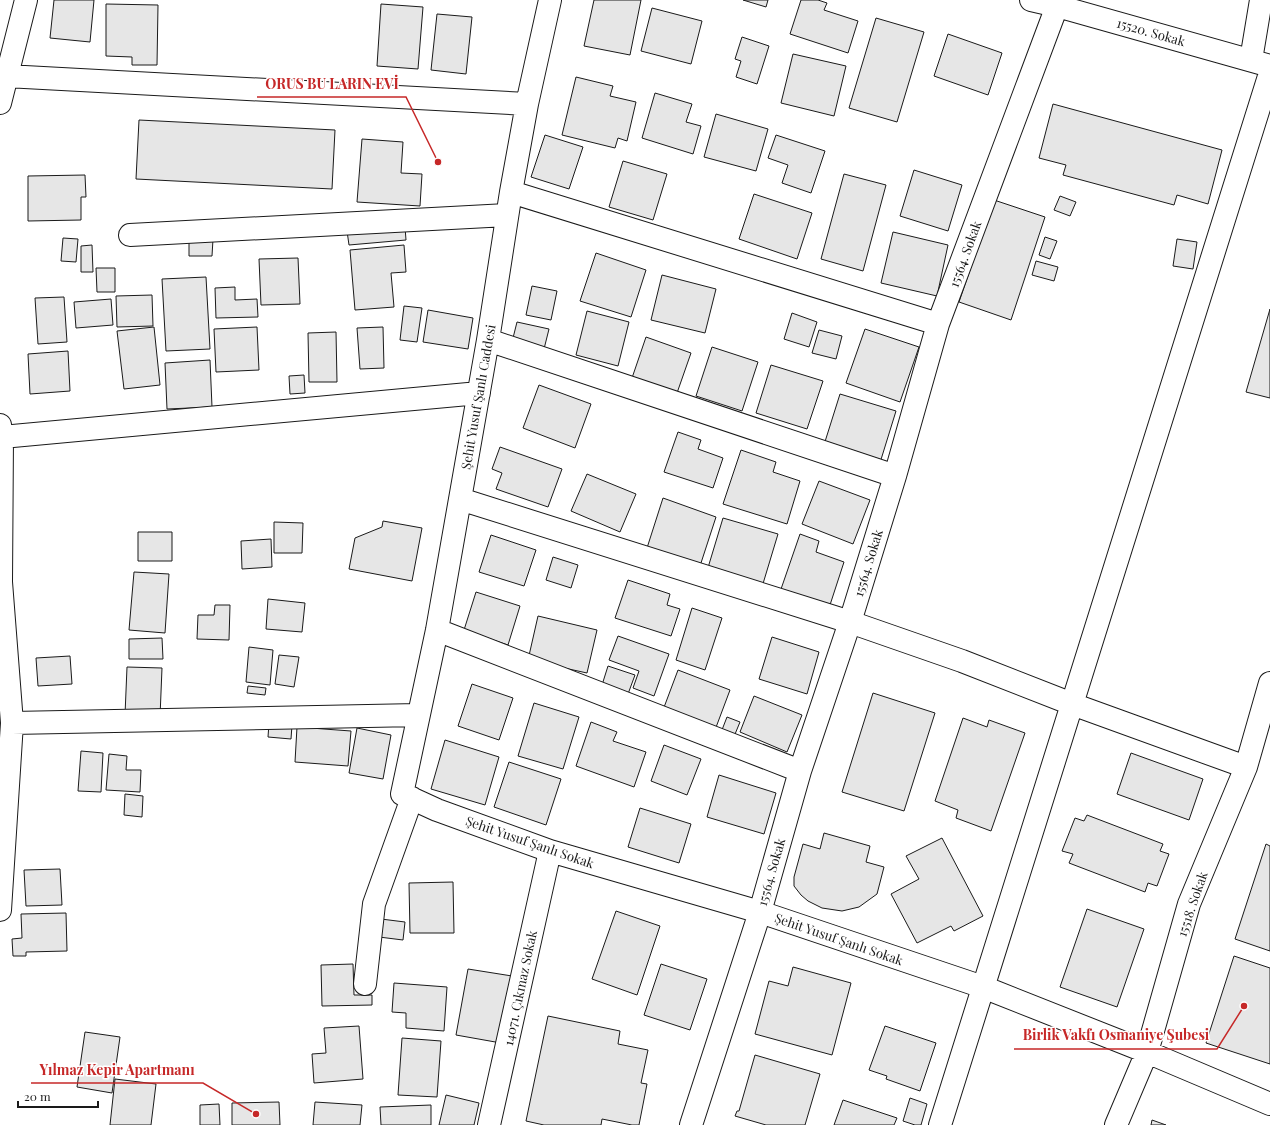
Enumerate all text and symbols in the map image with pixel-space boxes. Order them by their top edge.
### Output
street label: 15520. Sokak [1115,14,1188,50]
callout: ORUS BU LARIN EVİ [257,71,406,97]
text: ORUS BU LARIN EVİ [265,74,399,93]
street label: 15564. Sokak [945,217,985,290]
street label: Şehit Yusuf Şanlı Caddesi [456,323,499,471]
street label: 15564. Sokak [849,526,886,599]
street label: Şehit Yusuf Şanlı Sokak [464,812,597,872]
street label: 15564. Sokak [753,835,789,908]
street label: 15518. Sokak [1172,868,1211,939]
street label: Şehit Yusuf Şanlı Sokak [773,909,906,969]
street label: 14071. Çıkmaz Sokak [499,928,540,1047]
callout: Birlik Vakfı Osmaniye Şubesi [1014,1023,1217,1049]
text: Birlik Vakfı Osmaniye Şubesi [1023,1025,1210,1044]
callout: Yılmaz Kepir Apartmanı [31,1057,203,1083]
text: Yılmaz Kepir Apartmanı [38,1060,195,1079]
scale bar [18,1083,98,1109]
text: 20 m [24,1088,51,1104]

